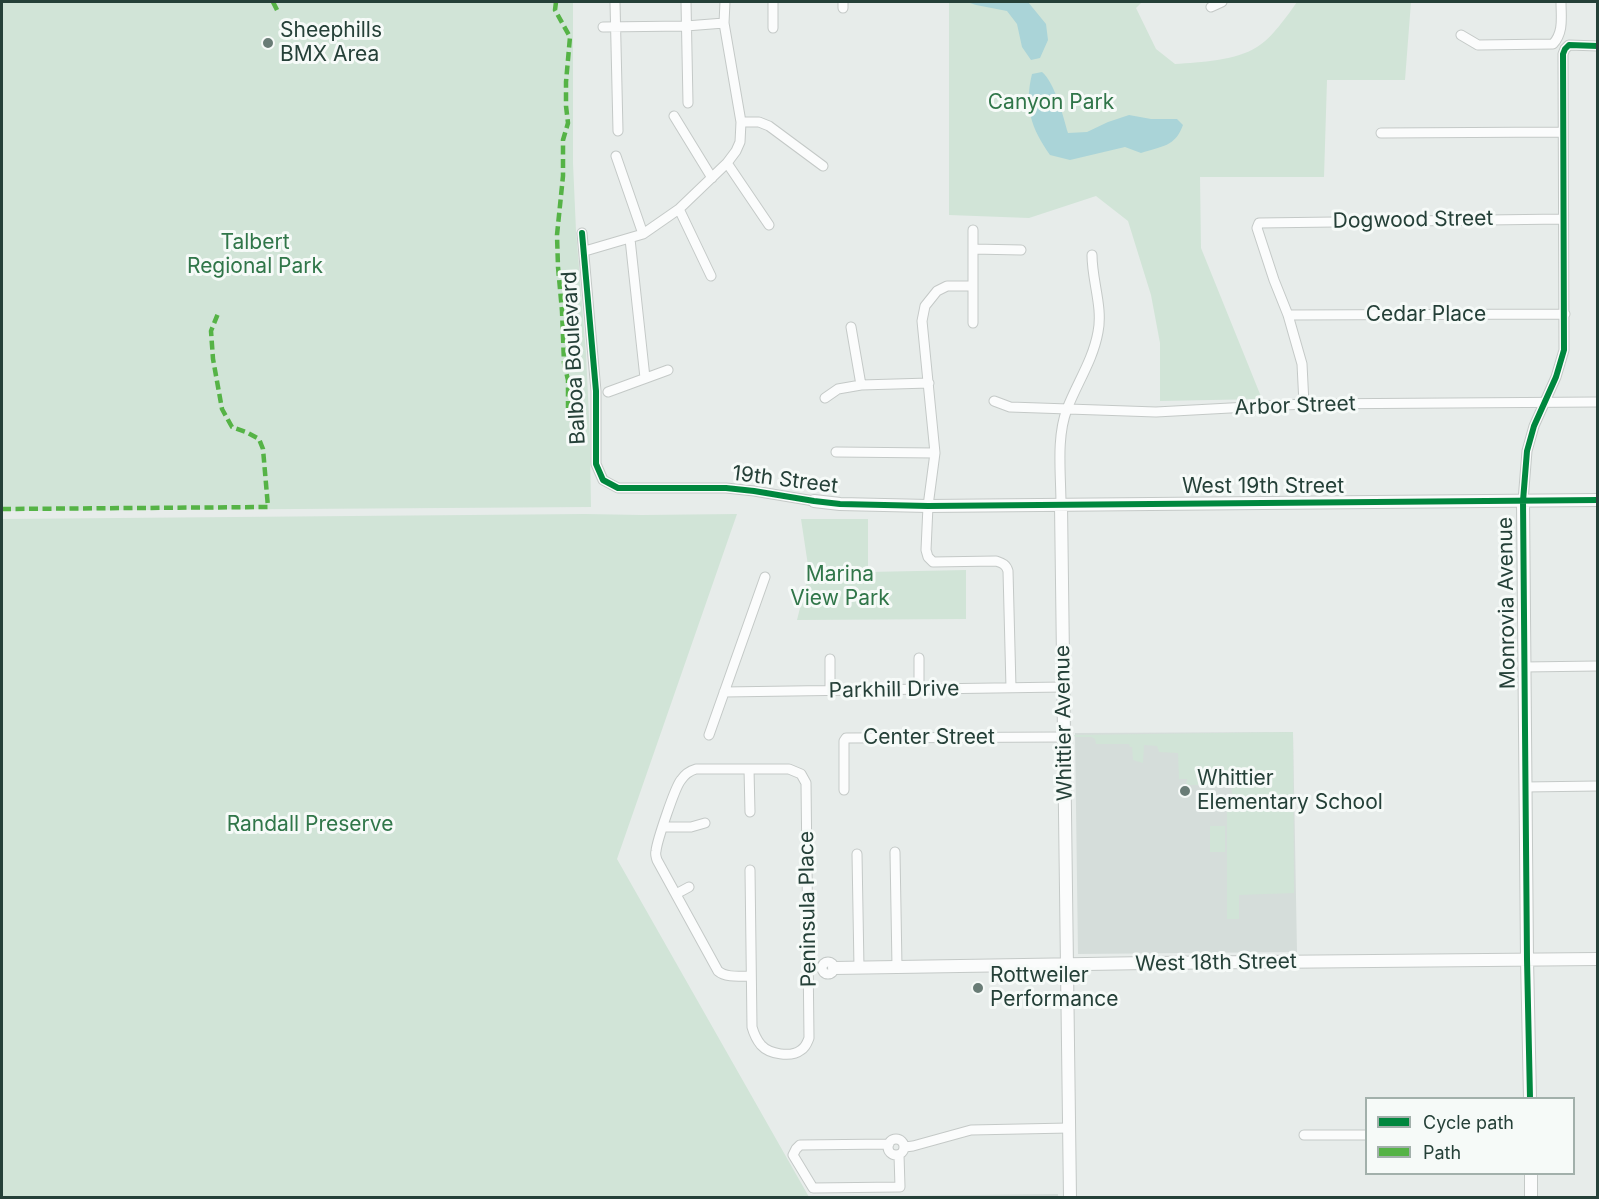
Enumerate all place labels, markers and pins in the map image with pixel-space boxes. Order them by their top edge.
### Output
place label: Sheephills BMX Area [280,18,382,68]
marker: Sheephills BMX Area [261,36,275,50]
place label: Whittier Elementary School [1197,766,1383,816]
marker: Whittier Elementary School [1178,784,1192,798]
place label: Rottweiler Performance [990,963,1119,1013]
marker: Rottweiler Performance [971,981,985,995]

